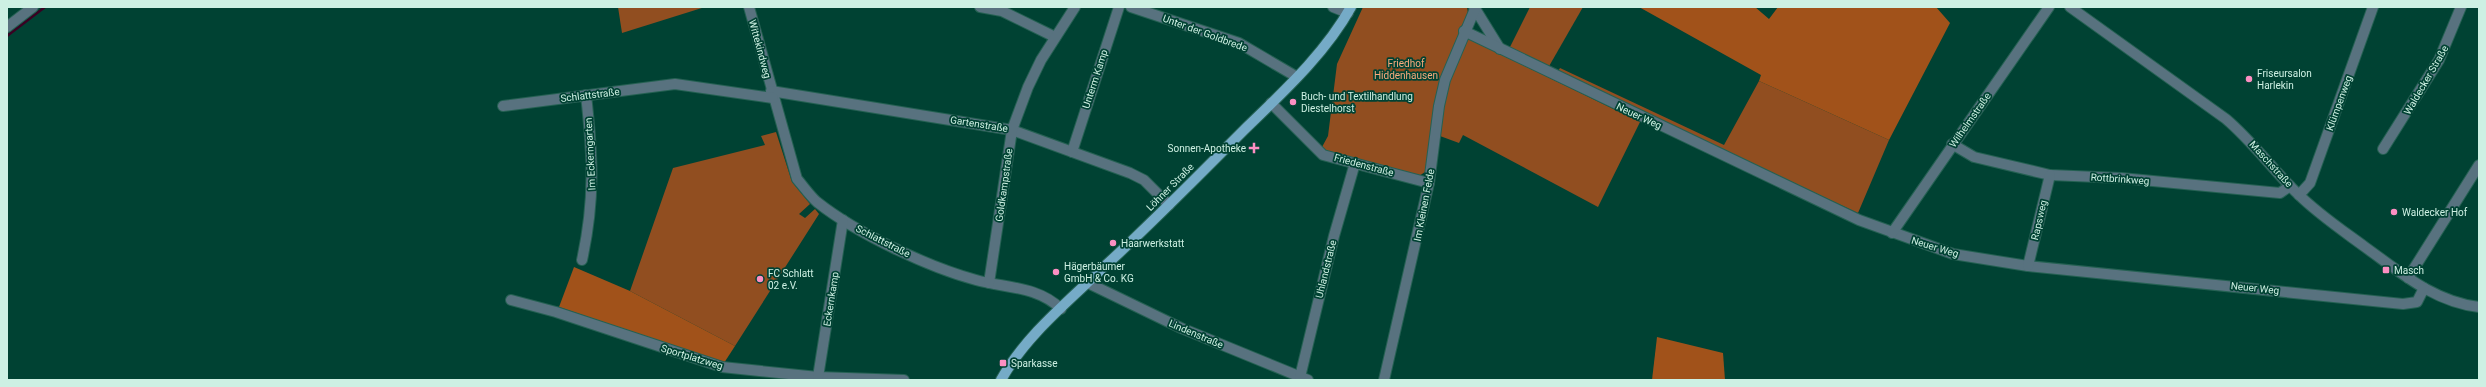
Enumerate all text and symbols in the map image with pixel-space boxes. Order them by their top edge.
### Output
street label: Unter der Goldbrede [1161,13,1249,53]
street label: Wittekindweg [747,18,773,80]
street label: Waldecker Straße [2402,43,2450,117]
street label: Unterm Kamp [1080,48,1110,110]
park label: Friedhof Hiddenhausen [1374,58,1438,81]
place label: Friseursalon Harlekin [2257,68,2312,91]
marker: Friseursalon Harlekin [2244,74,2254,84]
street label: Klümpenweg [2324,74,2354,132]
street label: Schlattstraße [560,86,620,104]
place label: Buch- und Textilhandlung Diestelhorst [1301,91,1413,114]
street label: Wilhelmstraße [1947,91,1993,149]
marker: Buch- und Textilhandlung Diestelhorst [1288,97,1298,107]
street label: Neuer Weg [1615,101,1663,131]
street label: Gartenstraße [949,114,1009,134]
street label: Im Eckerngarten [583,117,597,191]
street label: Maschstraße [2247,139,2295,189]
place label: Sonnen-Apotheke [1168,143,1246,154]
marker: Sonnen-Apotheke [1249,143,1259,153]
street label: Goldkampstraße [993,148,1015,222]
street label: Friedenstraße [1333,152,1395,178]
street label: Löhner Straße [1144,161,1196,213]
street label: Im Kleinen Felde [1412,168,1436,242]
street label: Rottbrinkweg [2090,171,2150,187]
street label: Rapsweg [2029,199,2049,241]
marker: Waldecker Hof [2389,207,2399,217]
place label: Waldecker Hof [2402,207,2468,218]
street label: Schlattstraße [854,223,912,259]
street label: Neuer Weg [1910,235,1960,259]
marker: Haarwerkstatt [1108,238,1118,248]
place label: Haarwerkstatt [1121,238,1184,249]
street label: Uhlandstraße [1313,239,1339,299]
place label: Hägerbäumer GmbH & Co. KG [1064,261,1134,284]
marker: Masch [2381,265,2391,275]
place label: Masch [2394,265,2424,276]
marker: Hägerbäumer GmbH & Co. KG [1051,267,1061,277]
place label: FC Schlatt 02 e.V. [768,268,814,291]
street label: Eckernkamp [821,271,841,327]
marker: FC Schlatt 02 e.V. [755,274,765,284]
street label: Neuer Weg [2230,280,2280,296]
street label: Lindenstraße [1167,318,1225,350]
street label: Sportplatzweg [660,342,724,372]
marker: Sparkasse [998,358,1008,368]
place label: Sparkasse [1011,358,1058,369]

